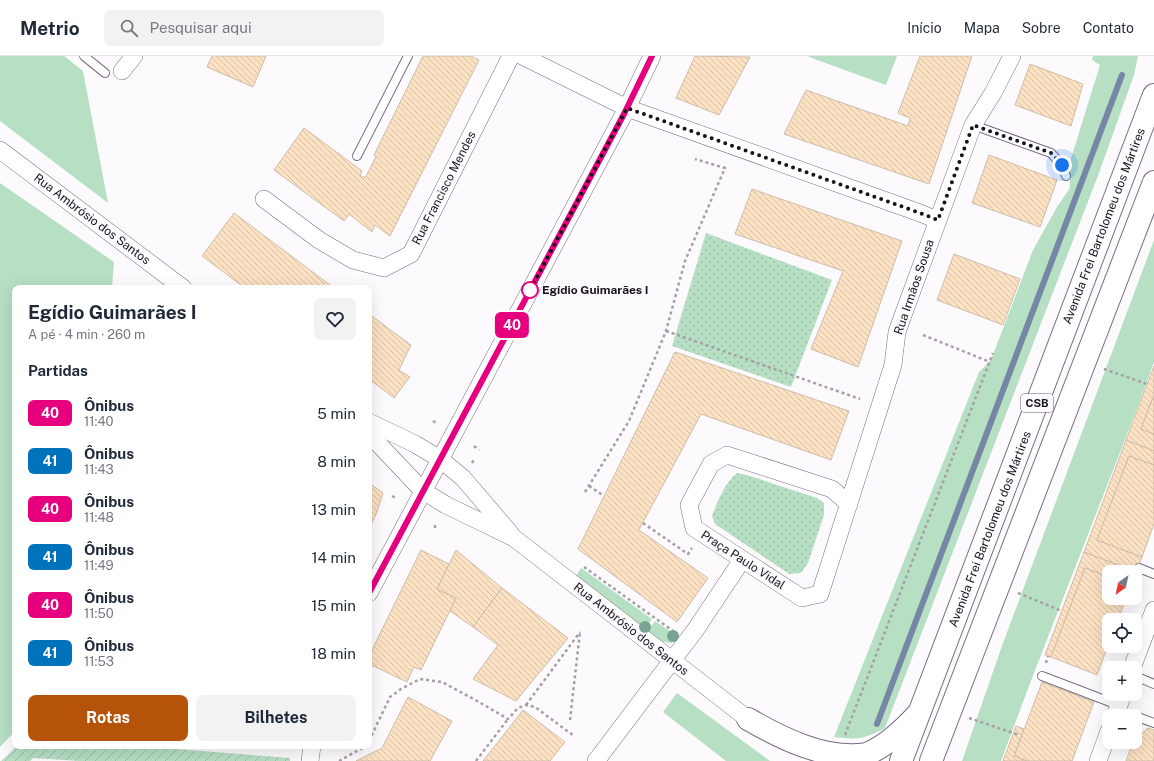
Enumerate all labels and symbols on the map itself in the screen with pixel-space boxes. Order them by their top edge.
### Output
street label: Avenida Frei Bartolomeu dos Mártires [1060,126,1148,326]
street label: Rua Francisco Mendes [409,129,479,247]
your location [1052,155,1072,175]
street label: Rua Ambrósio dos Santos [31,171,153,267]
street label: Rua Irmãos Sousa [891,238,937,336]
marker: Egídio Guimarães I [521,281,539,299]
place label: Egídio Guimarães I [542,283,648,297]
line badge: 40 [494,312,530,338]
road number: CSB [1021,394,1053,412]
street label: Avenida Frei Bartolomeu dos Mártires [946,429,1034,629]
street label: Praça Paulo Vidal [698,528,788,593]
north arrow [1102,565,1142,605]
street label: Rua Ambrósio dos Santos [571,580,691,678]

